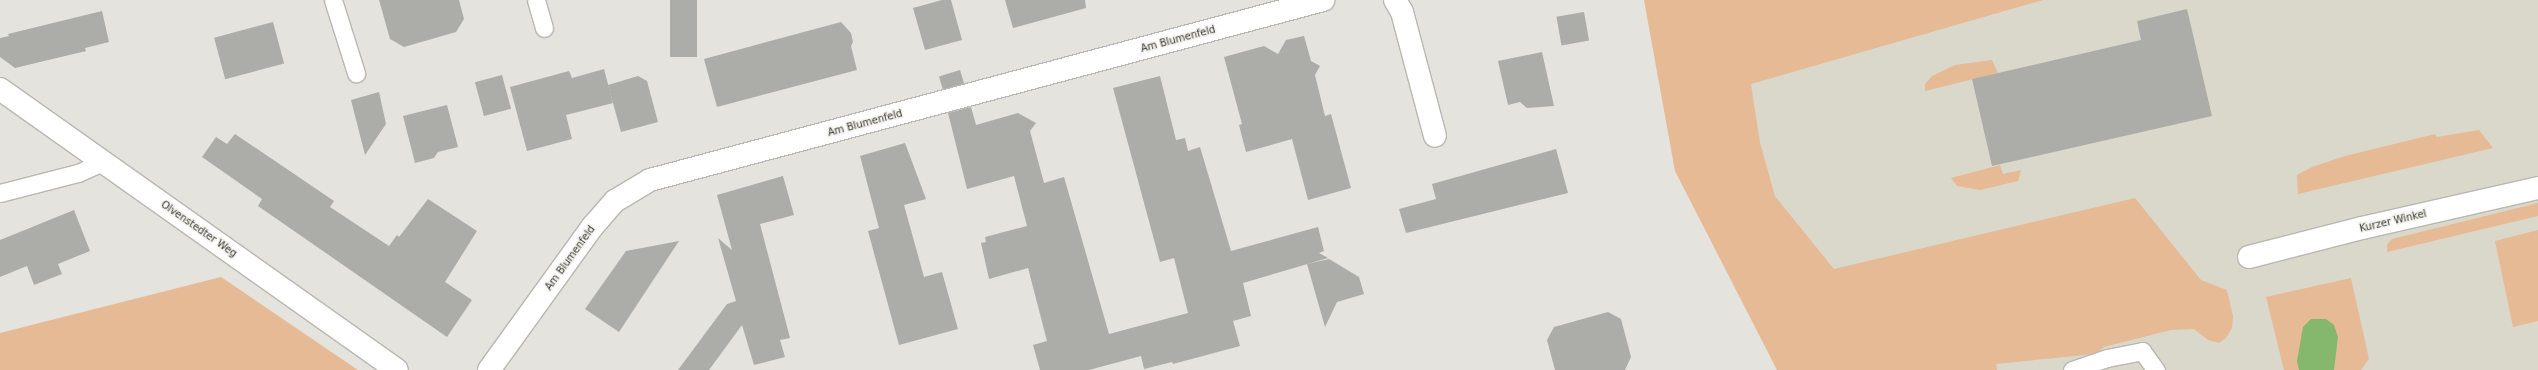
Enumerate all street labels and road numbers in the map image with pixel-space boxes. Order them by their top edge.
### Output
street label: Am Blumenfeld [1139,23,1217,55]
street label: Am Blumenfeld [826,107,904,139]
street label: Olvenstedter Weg [159,198,239,260]
street label: Kurzer Winkel [2358,207,2428,235]
street label: Am Blumenfeld [543,223,597,293]

